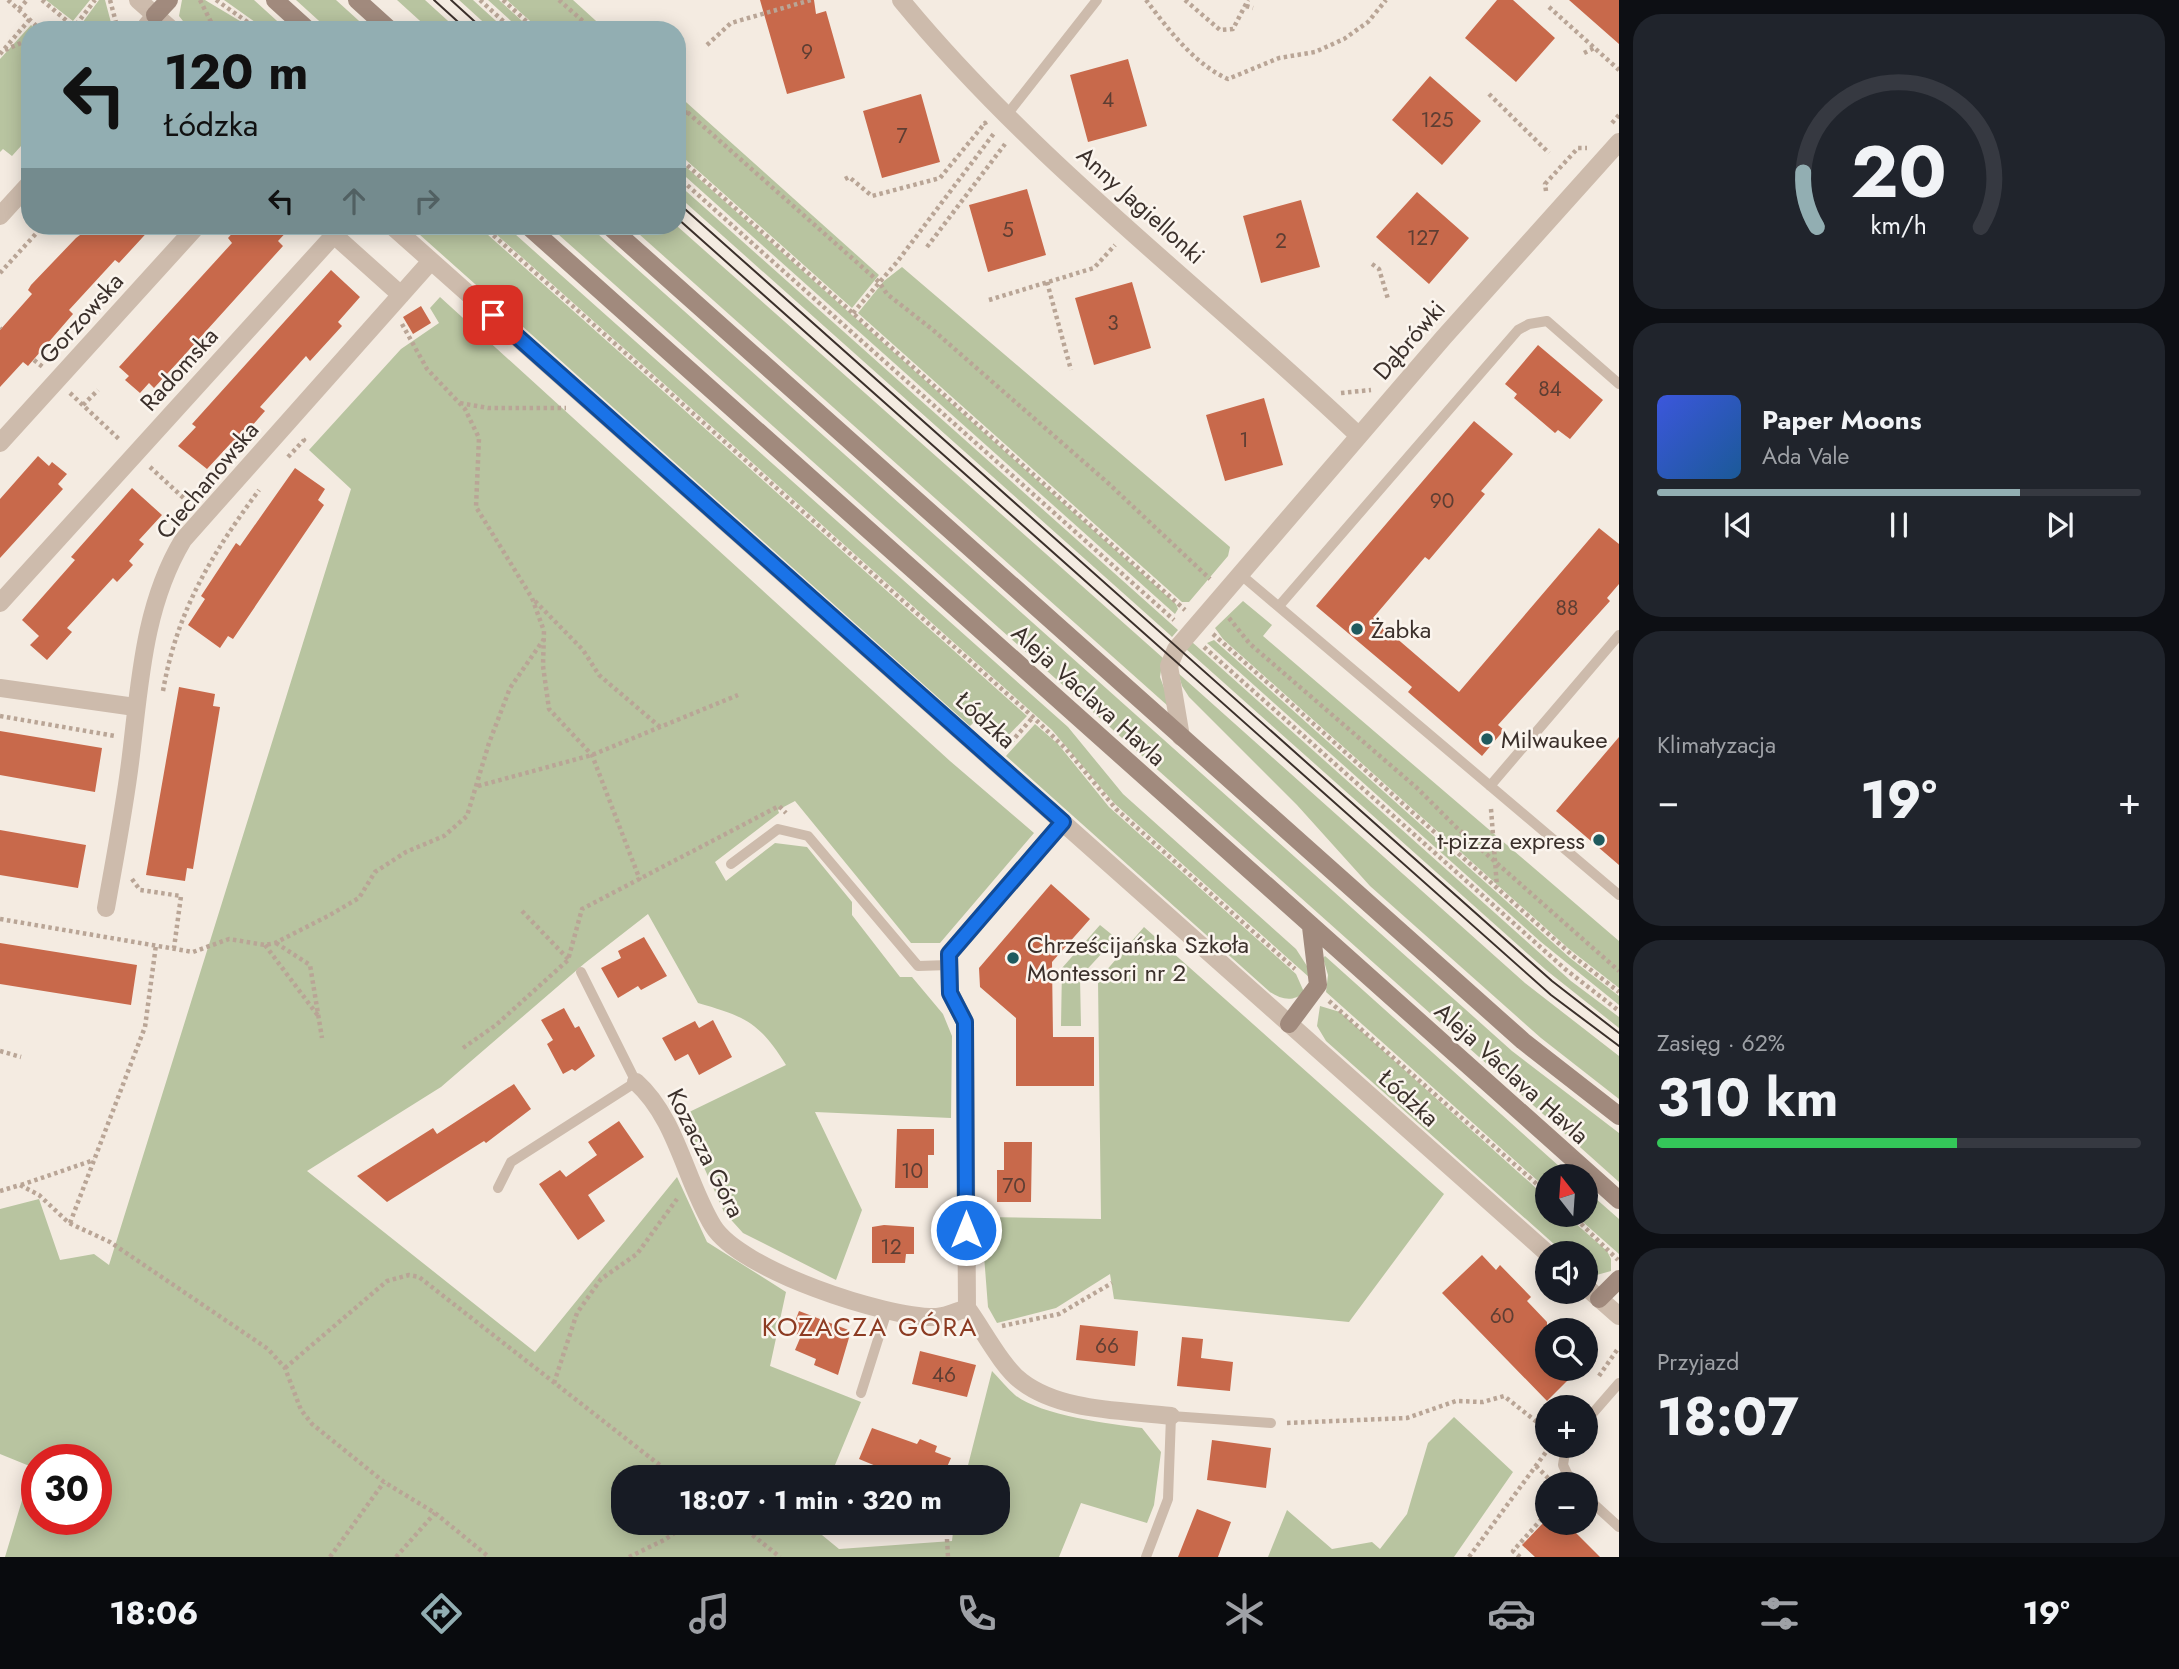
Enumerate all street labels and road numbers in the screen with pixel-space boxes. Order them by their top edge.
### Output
street label: Anny Jagiellonki [1069,138,1213,272]
street label: Gorzowska [30,265,132,371]
street label: Dąbrówki [1365,293,1453,387]
street label: Radomska [132,319,226,419]
street label: Ciechanowska [147,414,267,546]
street label: Aleja Vaclava Havla [1004,616,1174,774]
street label: Łódzka [947,683,1024,757]
street label: Aleja Vaclava Havla [1427,994,1597,1152]
street label: Łódzka [1370,1061,1447,1135]
street label: Kozacza Góra [658,1082,754,1224]

